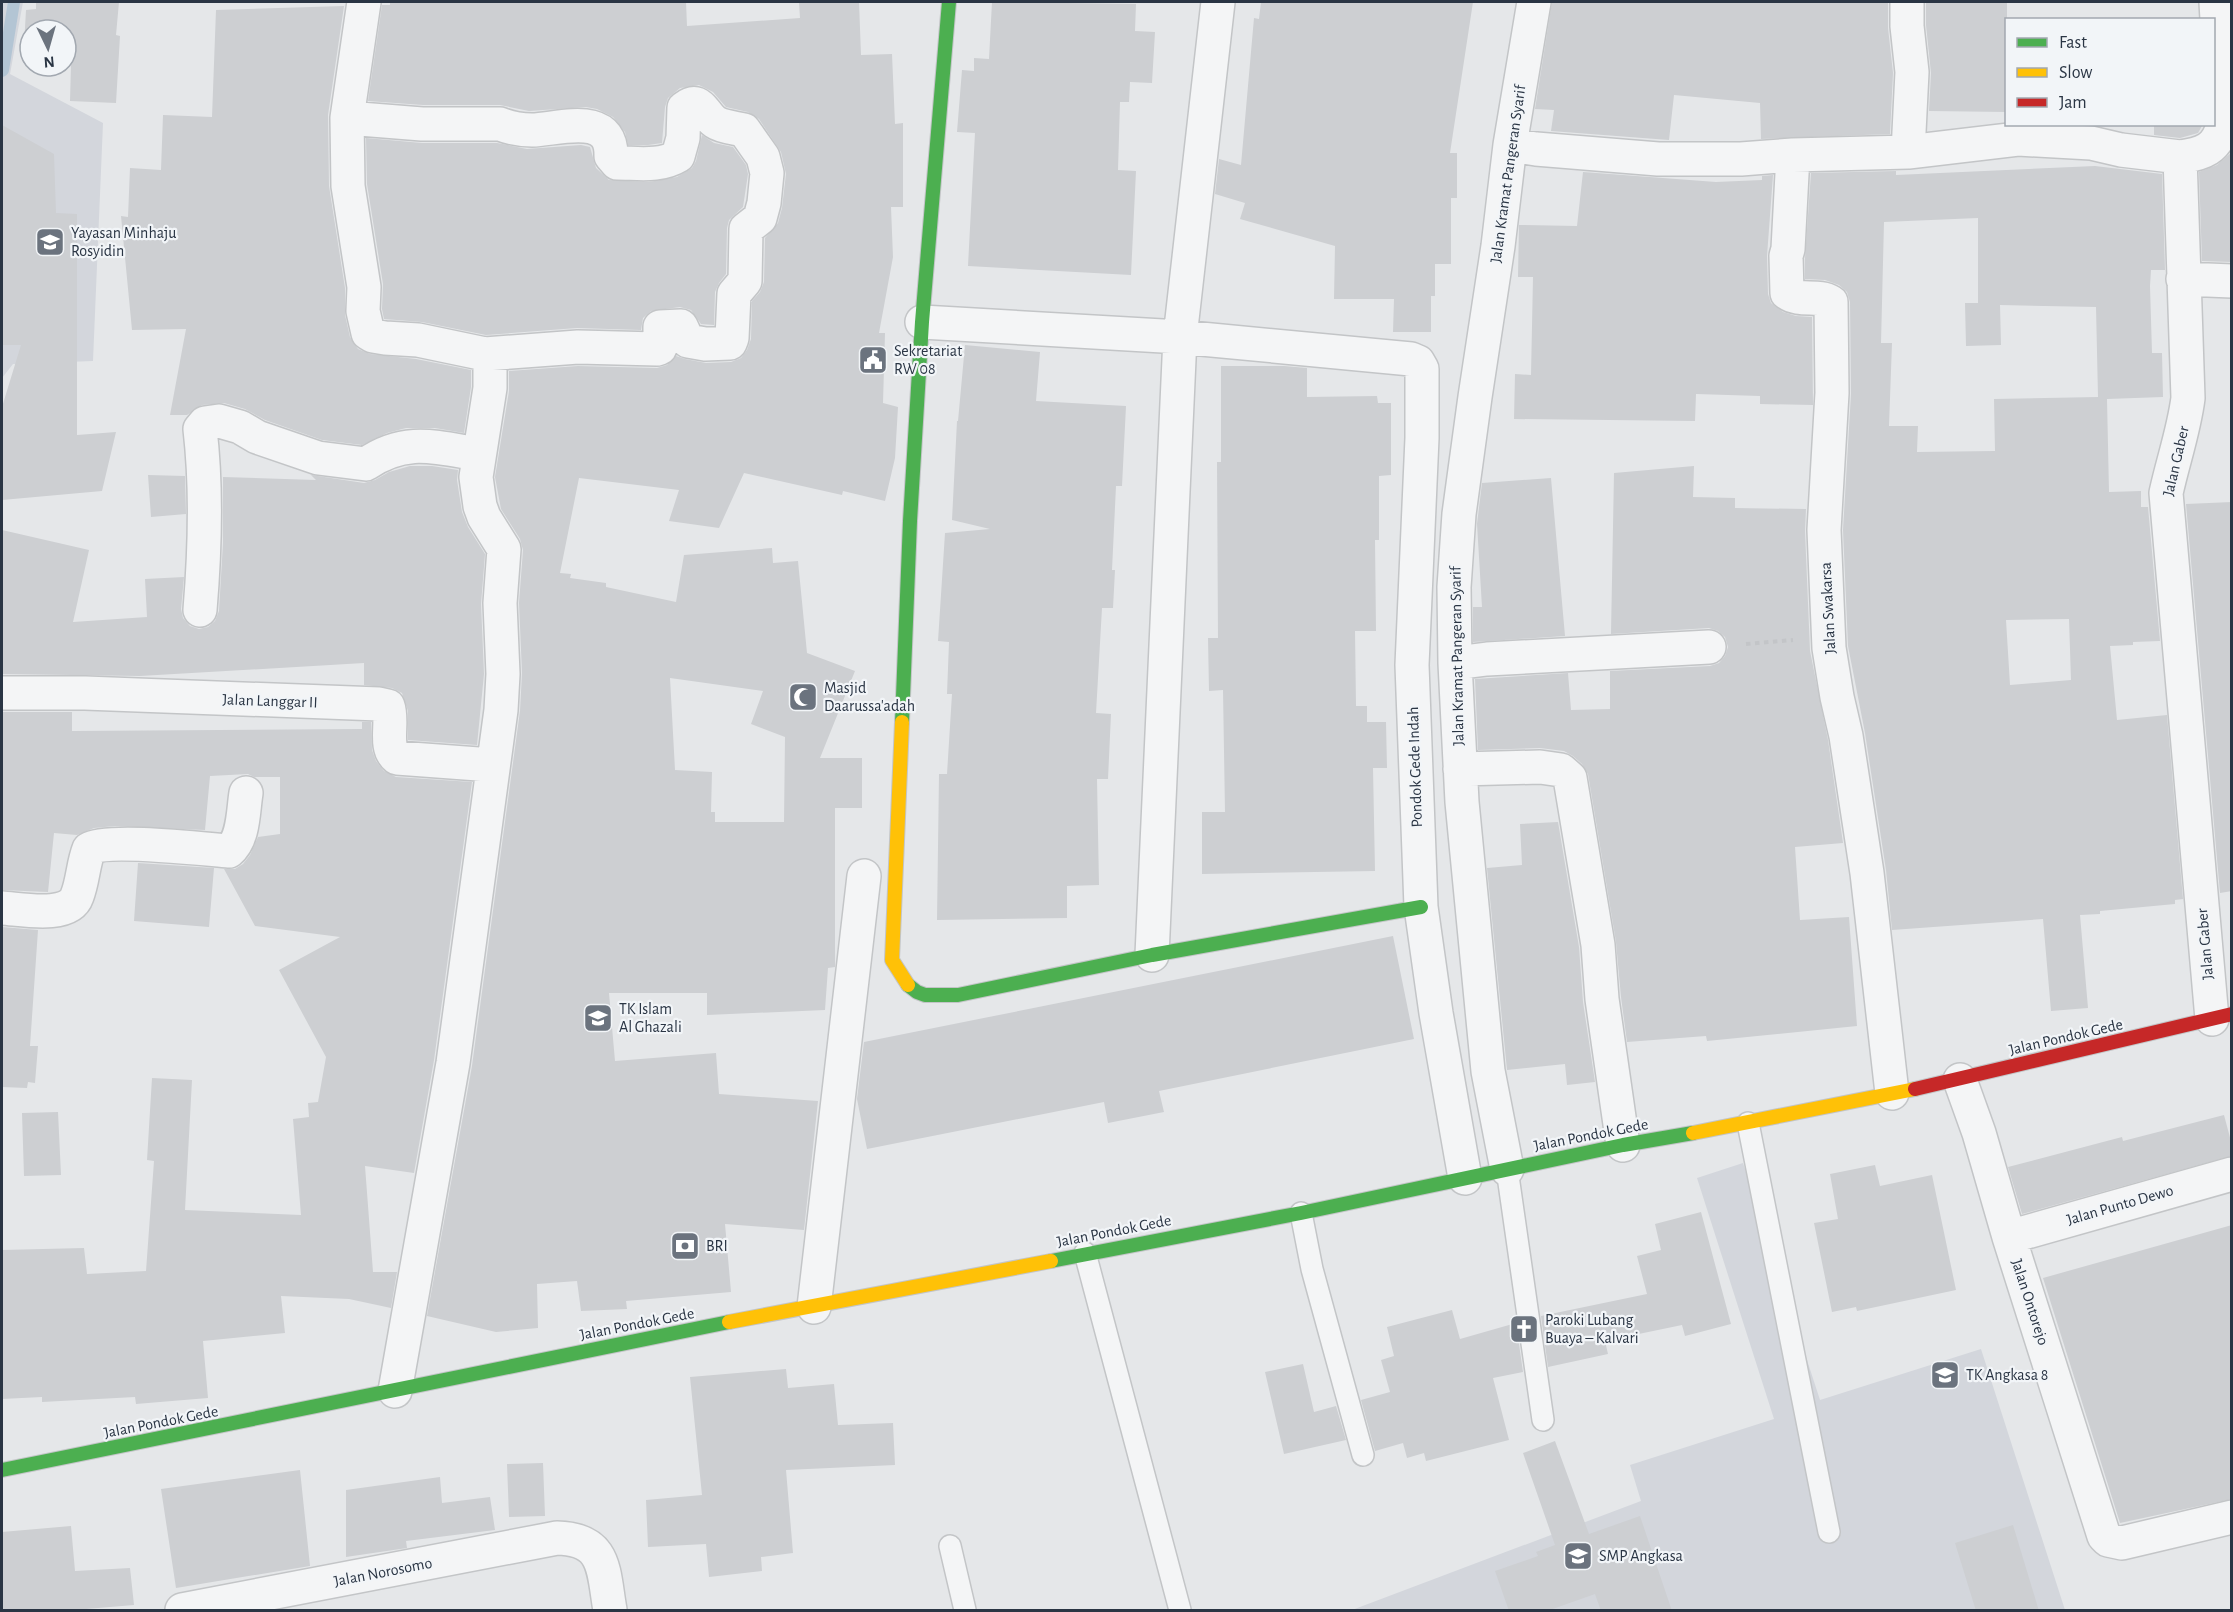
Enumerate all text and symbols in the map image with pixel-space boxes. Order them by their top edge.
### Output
north arrow [18,18,78,78]
legend [2005,18,2215,126]
text: Fast [2059,34,2087,52]
text: N [43,53,55,70]
text: Slow [2059,64,2092,82]
street label: Jalan Kramat Pangeran Syarif [1488,83,1530,264]
text: Jam [2059,94,2087,112]
place label: Yayasan Minhaju Rosyidin [71,225,177,260]
school or university icon: Yayasan Minhaju Rosyidin [34,226,66,258]
place label: Sekretariat RW 08 [894,343,962,377]
public building icon: Sekretariat RW 08 [857,344,889,376]
street label: Jalan Gaber [2160,423,2192,498]
street label: Jalan Swakarsa [1818,562,1838,654]
street label: Jalan Kramat Pangeran Syarif [1447,565,1468,746]
place label: Masjid Daarussa'adah [824,680,915,714]
mosque icon: Masjid Daarussa'adah [787,681,819,713]
street label: Jalan Langgar II [222,691,318,711]
street label: Pondok Gede Indah [1405,706,1425,828]
street label: Jalan Gaber [2194,907,2216,980]
place label: TK Islam Al Ghazali [619,1001,682,1035]
school or university icon: TK Islam Al Ghazali [582,1002,614,1034]
street label: Jalan Pondok Gede [2008,1016,2124,1058]
street label: Jalan Pondok Gede [1532,1116,1650,1154]
street label: Jalan Punto Dewo [2065,1182,2175,1228]
street label: Jalan Pondok Gede [1055,1212,1173,1250]
bank icon: BRI [669,1230,701,1262]
place label: BRI [706,1238,728,1254]
street label: Jalan Ontorejo [2008,1257,2052,1348]
street label: Jalan Pondok Gede [578,1305,696,1343]
place label: Paroki Lubang Buaya – Kalvari [1545,1312,1639,1347]
church icon: Paroki Lubang Buaya – Kalvari [1508,1313,1540,1345]
school or university icon: TK Angkasa 8 [1929,1359,1961,1391]
place label: TK Angkasa 8 [1966,1367,2048,1383]
street label: Jalan Pondok Gede [102,1403,220,1441]
school or university icon: SMP Angkasa [1562,1540,1594,1572]
place label: SMP Angkasa [1599,1548,1683,1564]
street label: Jalan Norosomo [333,1555,434,1589]

